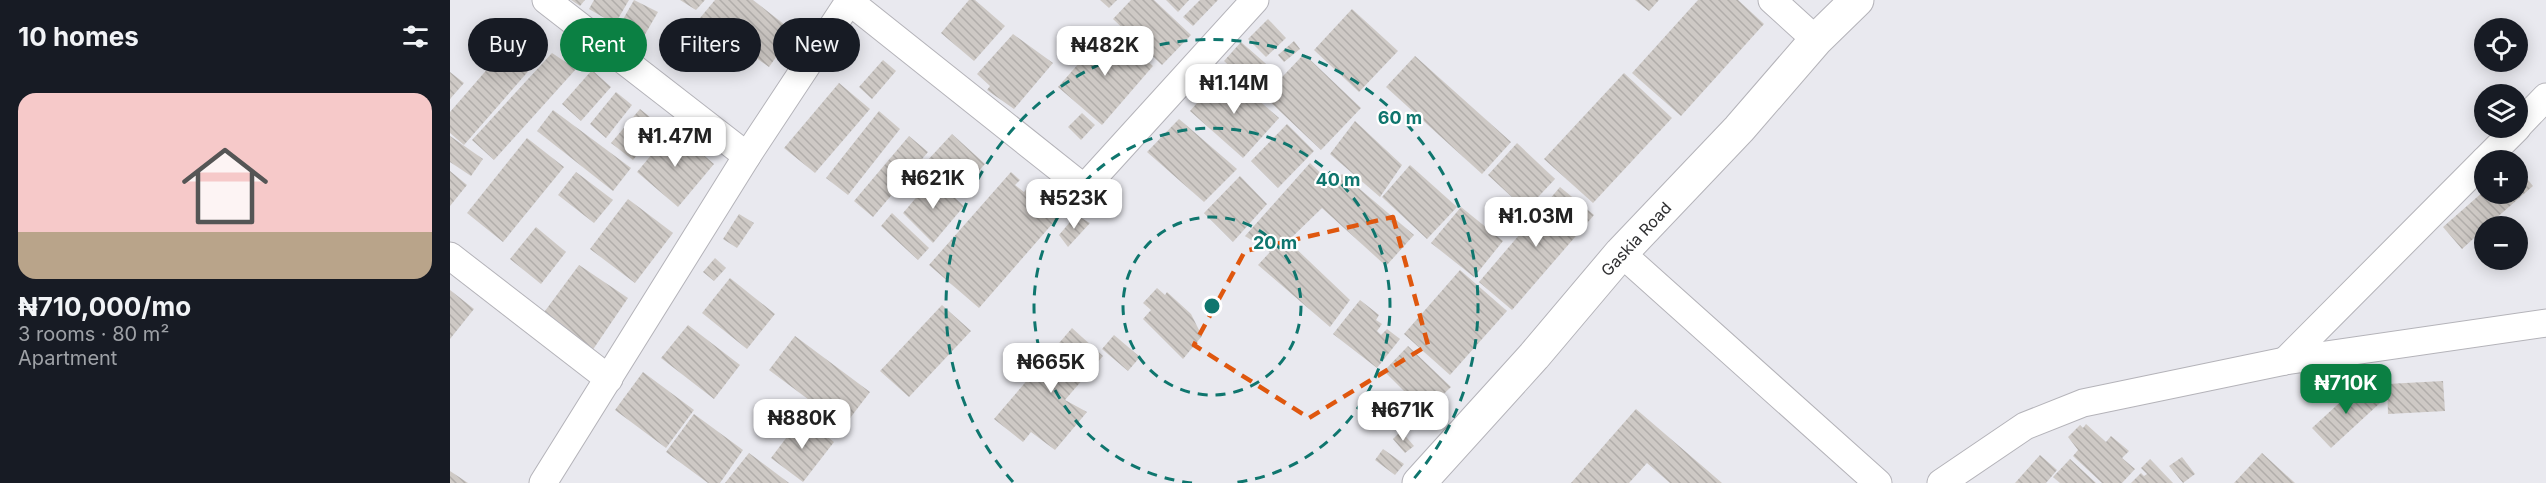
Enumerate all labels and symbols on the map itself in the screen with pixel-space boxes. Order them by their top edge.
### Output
pin: ₦482K [1063,26,1147,77]
pin: ₦1.14M [1185,64,1283,115]
text: 60 m [1378,107,1422,128]
pin: ₦1.47M [626,117,724,168]
pin: ₦621K [891,159,975,210]
text: 40 m [1316,169,1361,190]
pin: ₦523K [1032,179,1116,230]
pin: ₦1.03M [1487,197,1585,248]
street label: Gaskia Road [1597,198,1675,280]
text: 20 m [1253,232,1297,253]
centre of rings [1202,296,1222,316]
pin: ₦665K [1009,343,1093,394]
pin: ₦710K [2304,364,2388,415]
pin: ₦671K [1361,391,1445,442]
pin: ₦880K [760,399,844,450]

